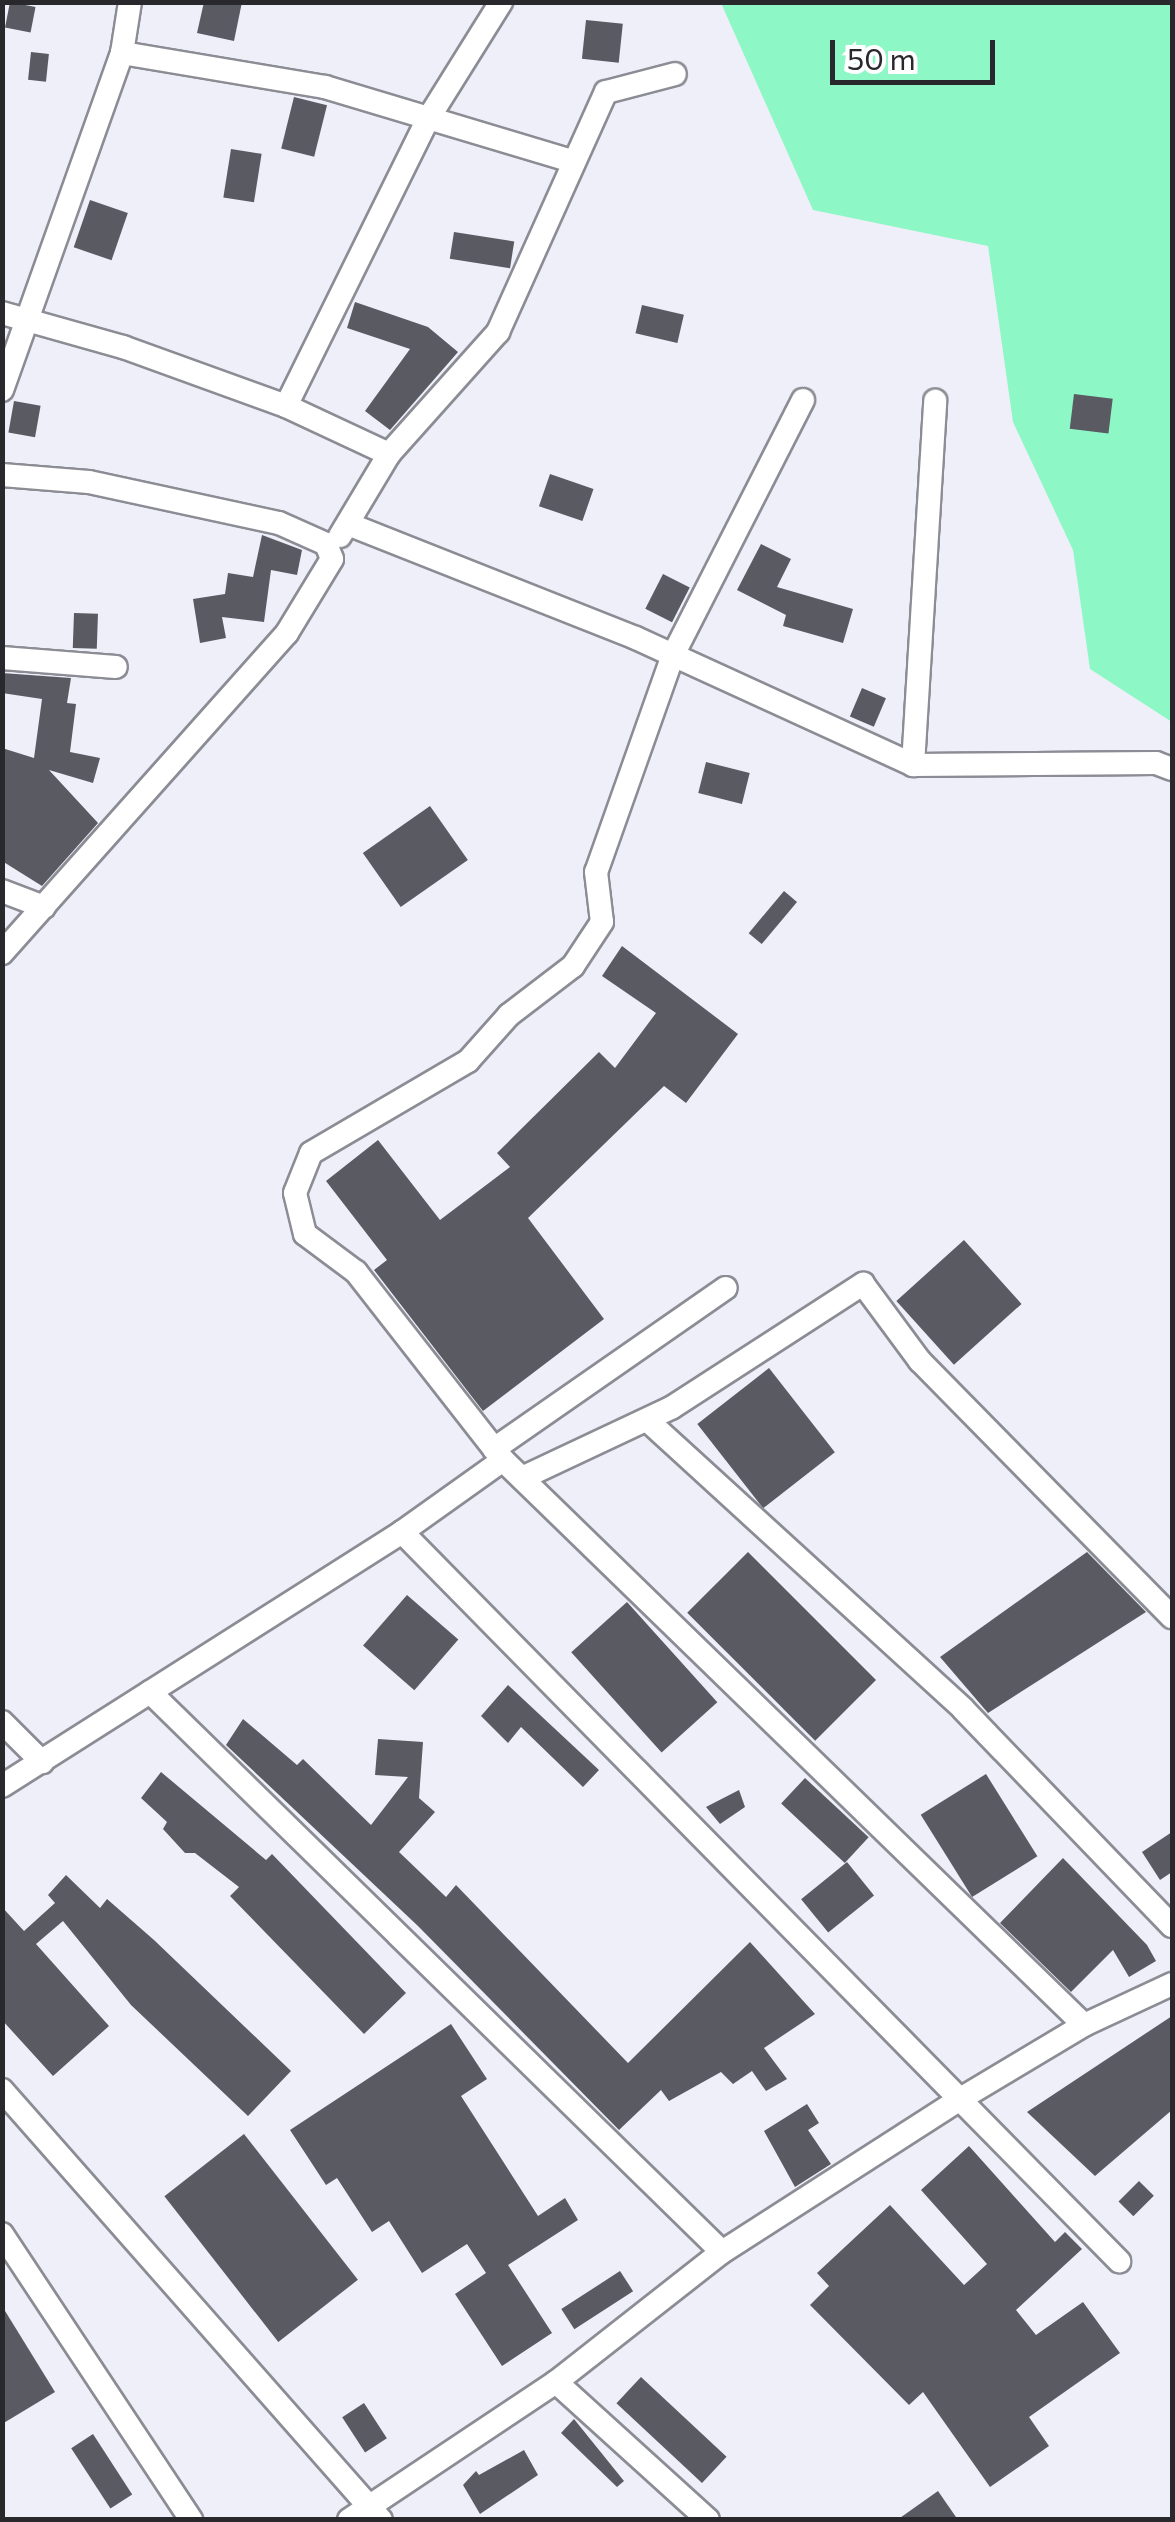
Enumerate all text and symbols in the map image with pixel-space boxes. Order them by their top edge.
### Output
scale bar [835,20,1000,82]
text: 50 m [847,39,916,76]

